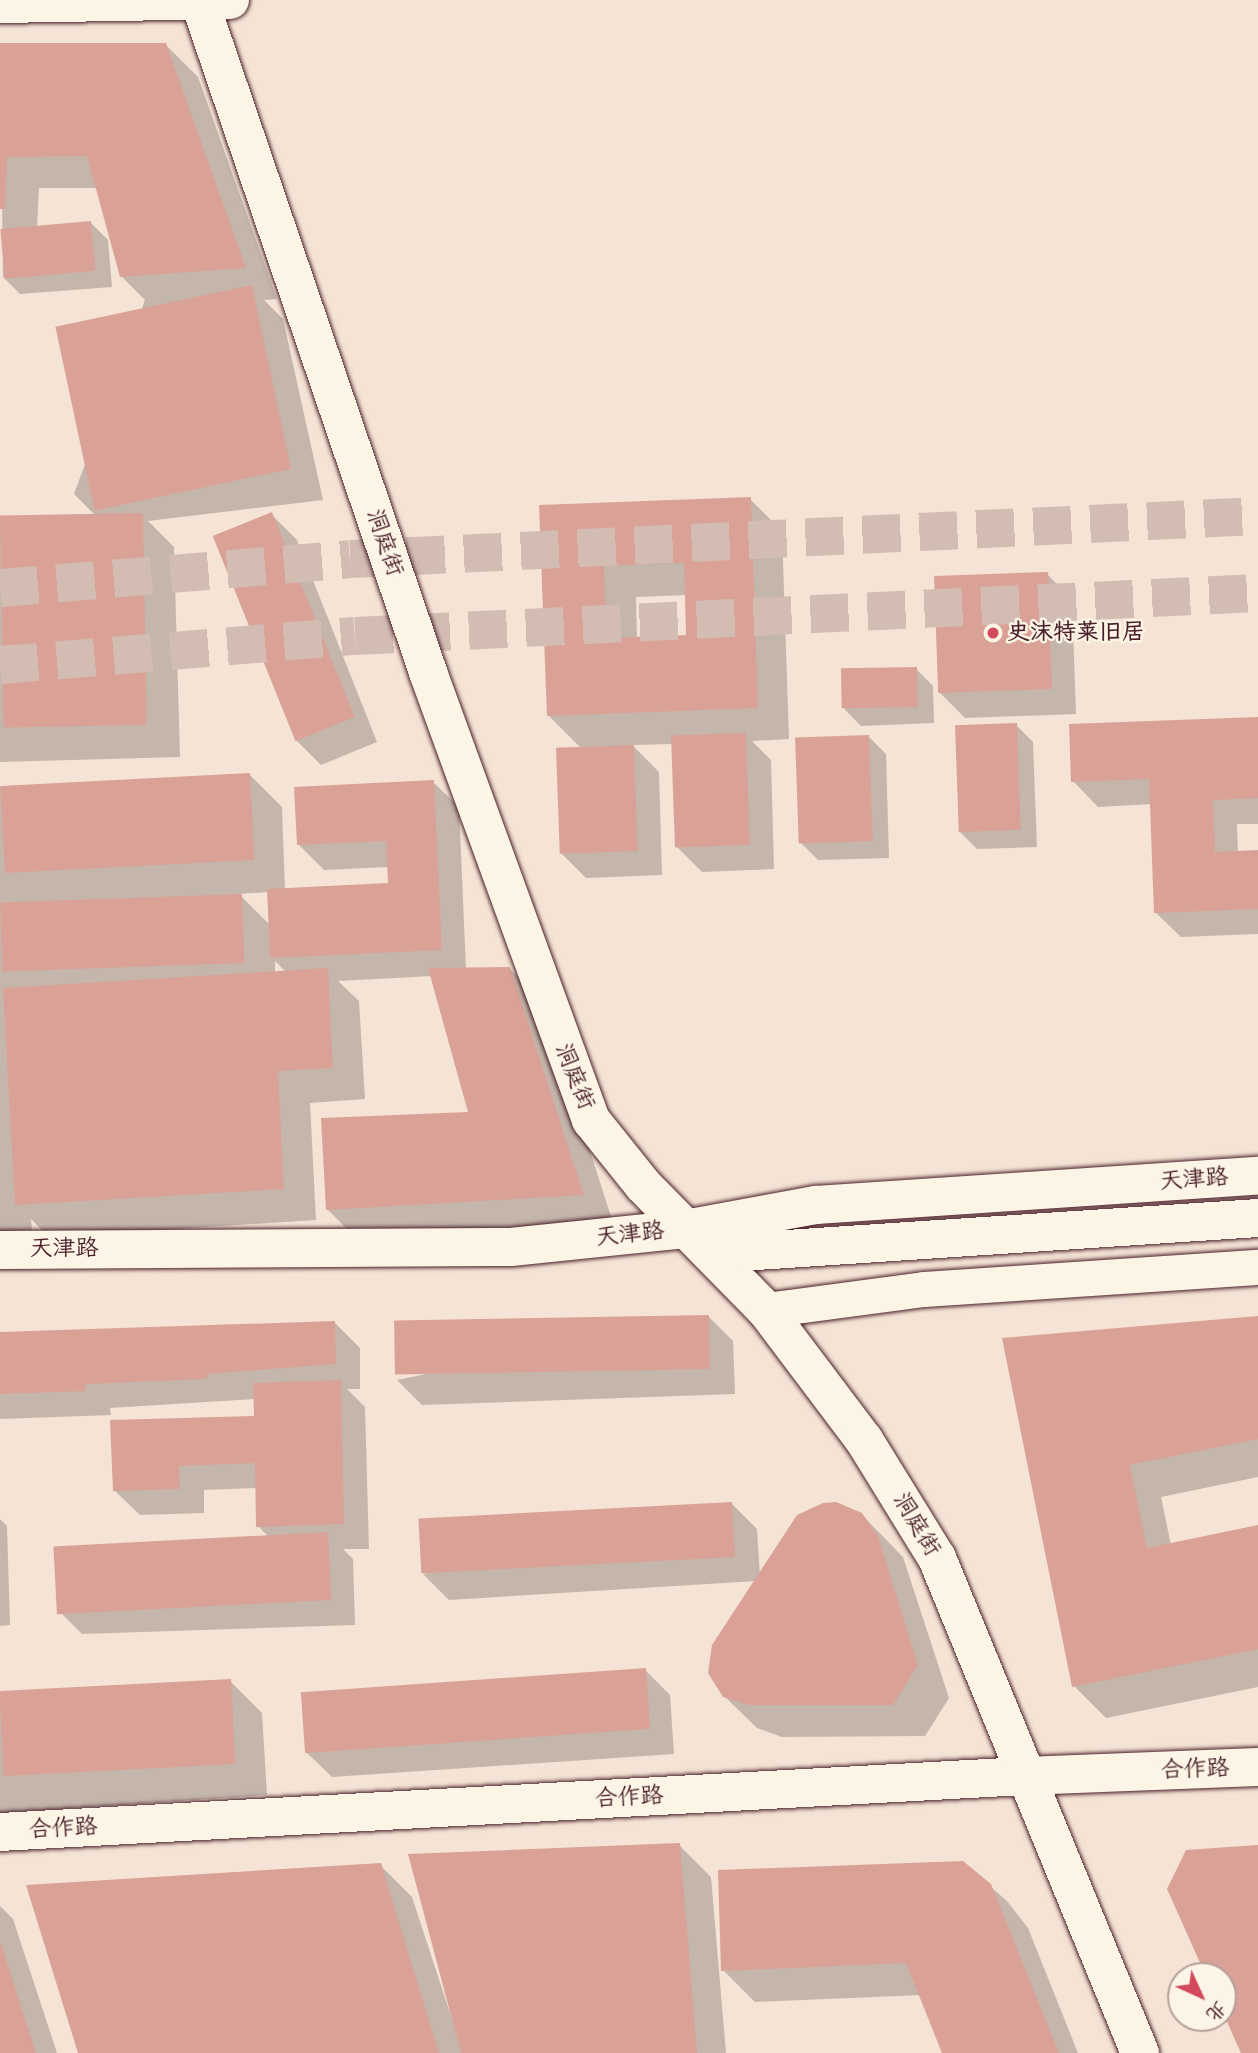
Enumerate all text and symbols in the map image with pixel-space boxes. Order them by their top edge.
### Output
street label: 洞庭街 [360,506,408,580]
place label: 史沫特莱旧居 [1007,619,1145,647]
marker: 史沫特莱旧居 [985,625,1001,641]
street label: 洞庭街 [548,1040,600,1114]
street label: 天津路 [1159,1164,1229,1196]
street label: 天津路 [594,1218,666,1252]
street label: 天津路 [30,1235,98,1263]
street label: 洞庭街 [886,1488,946,1562]
street label: 合作路 [1160,1755,1230,1785]
street label: 合作路 [594,1782,664,1814]
street label: 合作路 [28,1813,98,1845]
north arrow [1167,1962,1237,2032]
text: 北 [1198,1993,1233,2028]

